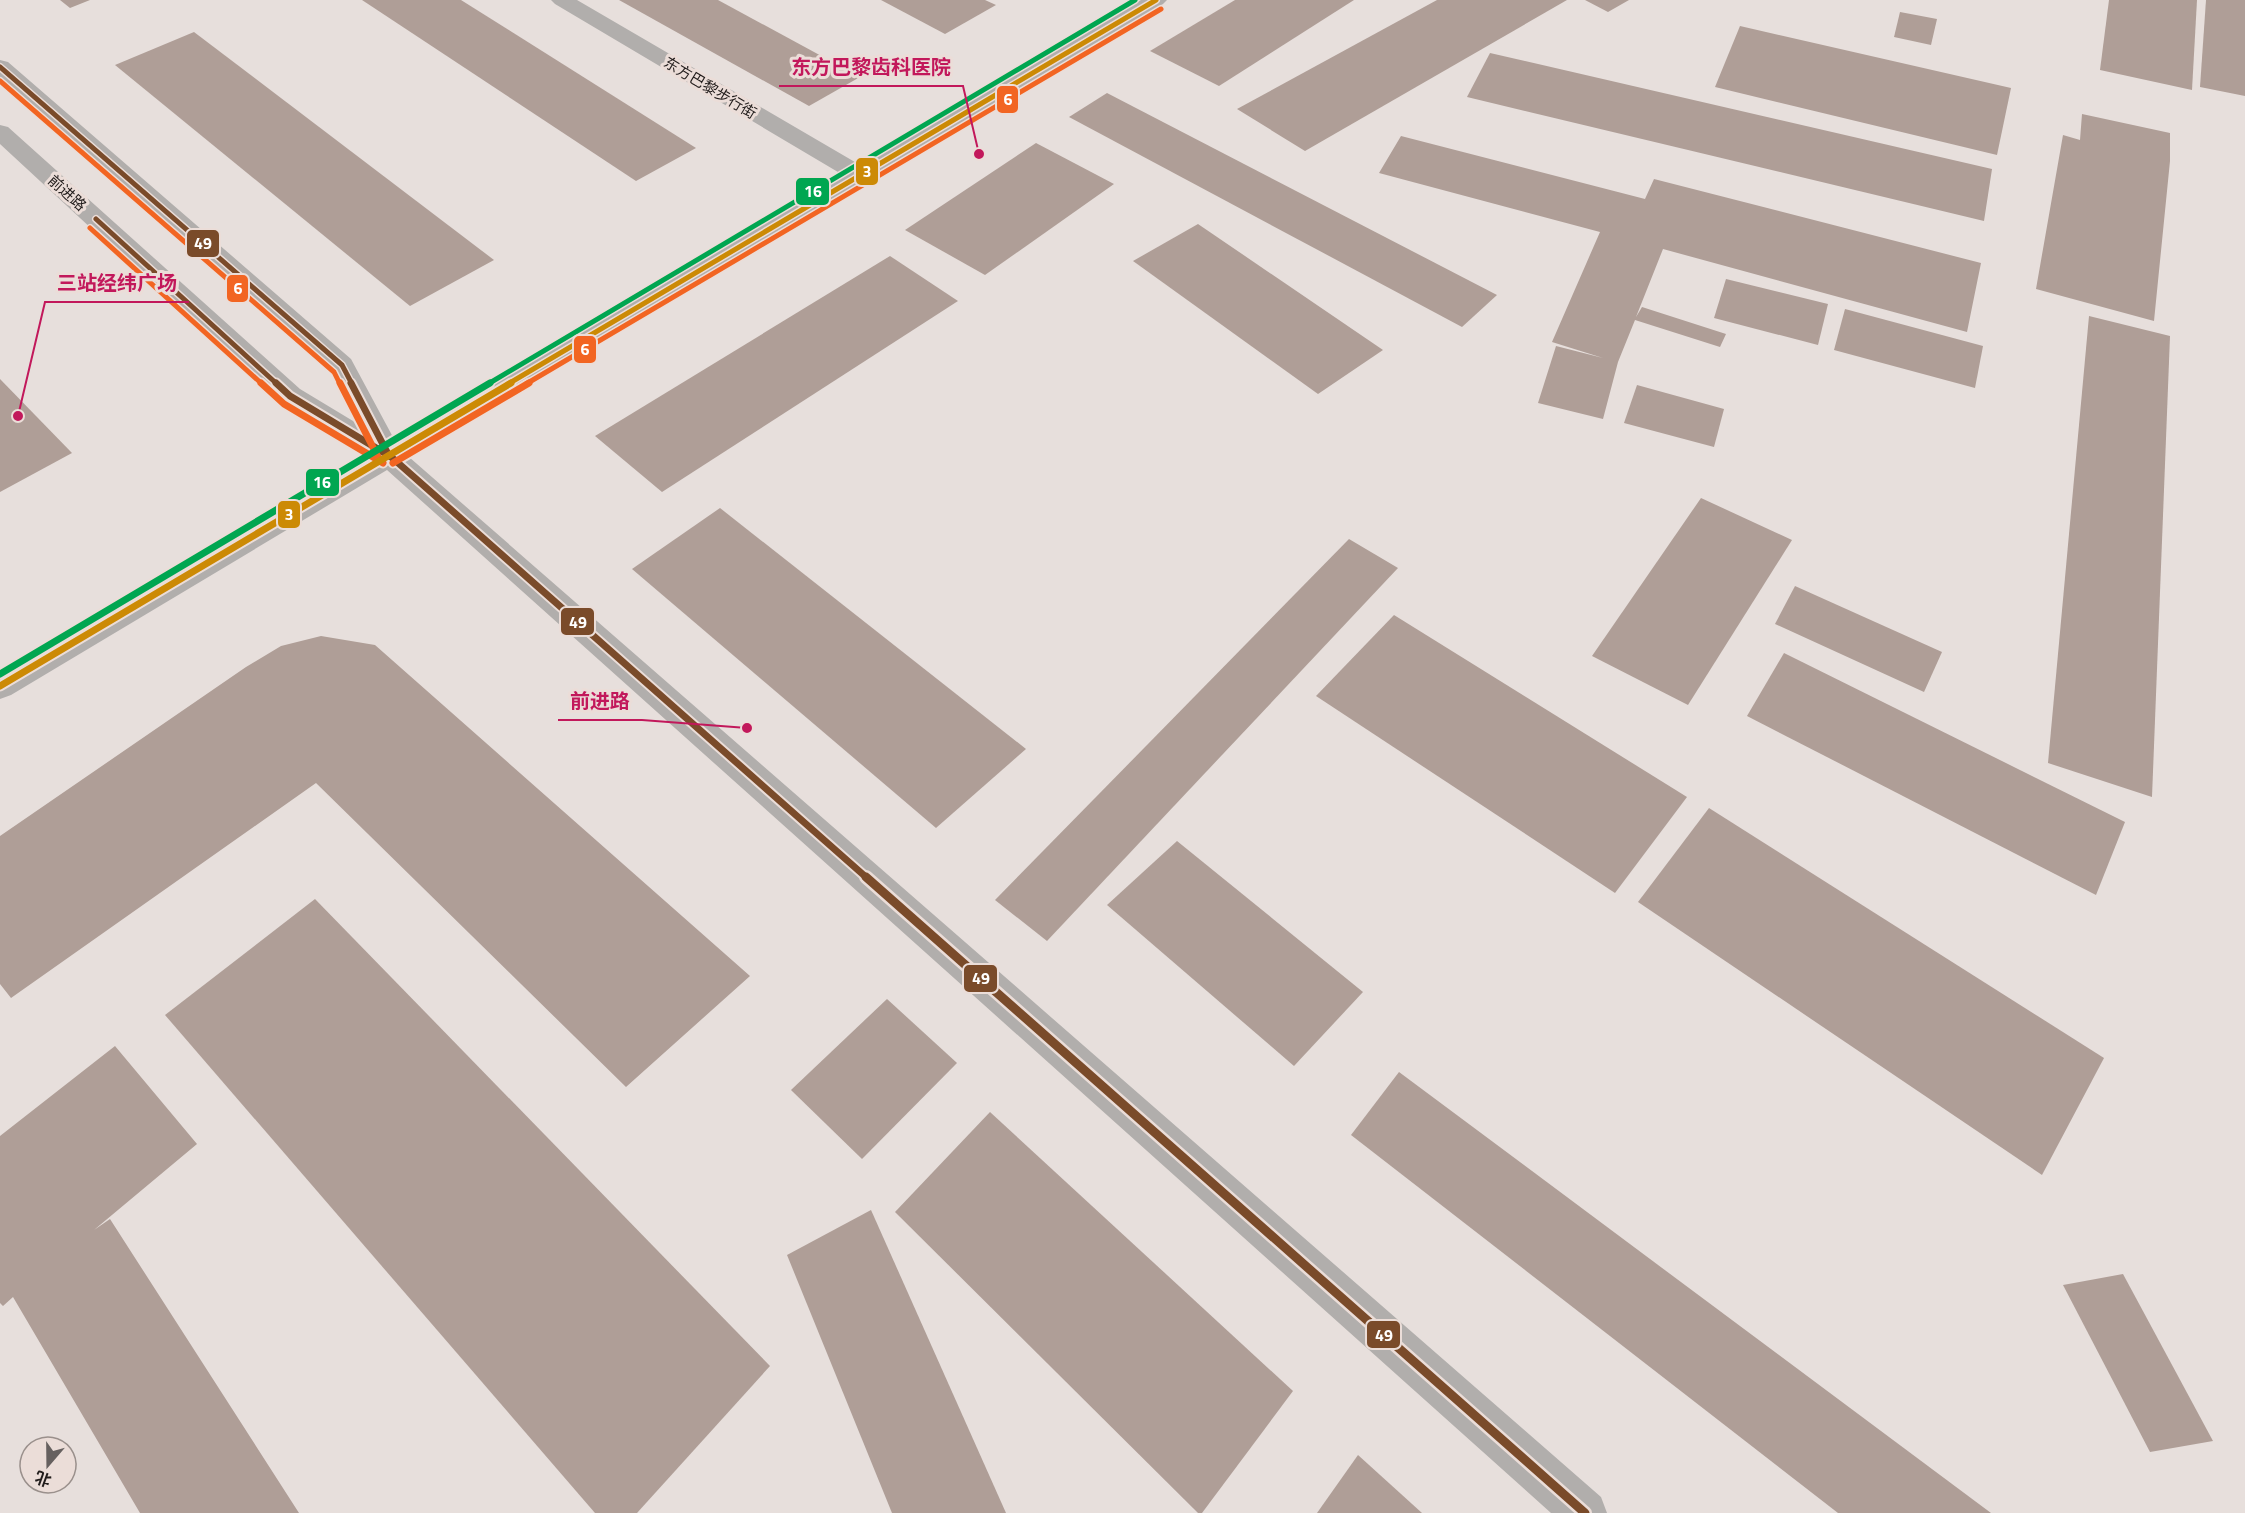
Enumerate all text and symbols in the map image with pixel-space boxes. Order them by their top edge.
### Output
callout: 东方巴黎齿科医院 [779,48,963,86]
street label: 东方巴黎步行街 [659,51,761,124]
text: 东方巴黎齿科医院 [791,51,951,82]
line badge: 6 [996,85,1019,114]
text: 6 [1004,87,1013,111]
line badge: 3 [855,157,879,186]
text: 3 [863,159,871,183]
street label: 前进路 [43,169,92,216]
line badge: 16 [795,177,830,206]
text: 16 [804,179,822,203]
line badge: 49 [186,229,220,258]
text: 49 [194,231,212,255]
callout: 三站经纬广场 [45,264,189,302]
text: 三站经纬广场 [57,267,177,298]
line badge: 6 [226,274,249,303]
text: 6 [234,276,243,300]
line badge: 6 [573,335,597,364]
text: 6 [581,337,590,361]
line badge: 16 [305,468,340,497]
text: 16 [313,470,331,494]
line badge: 3 [277,500,301,529]
text: 3 [285,502,293,526]
line badge: 49 [560,607,595,636]
text: 49 [569,610,587,634]
callout: 前进路 [558,682,642,720]
text: 前进路 [570,685,630,716]
line badge: 49 [963,964,998,993]
text: 49 [972,966,990,990]
line badge: 49 [1366,1320,1401,1349]
text: 49 [1375,1323,1393,1347]
north arrow [18,1435,78,1495]
text: 北 [31,1465,54,1493]

